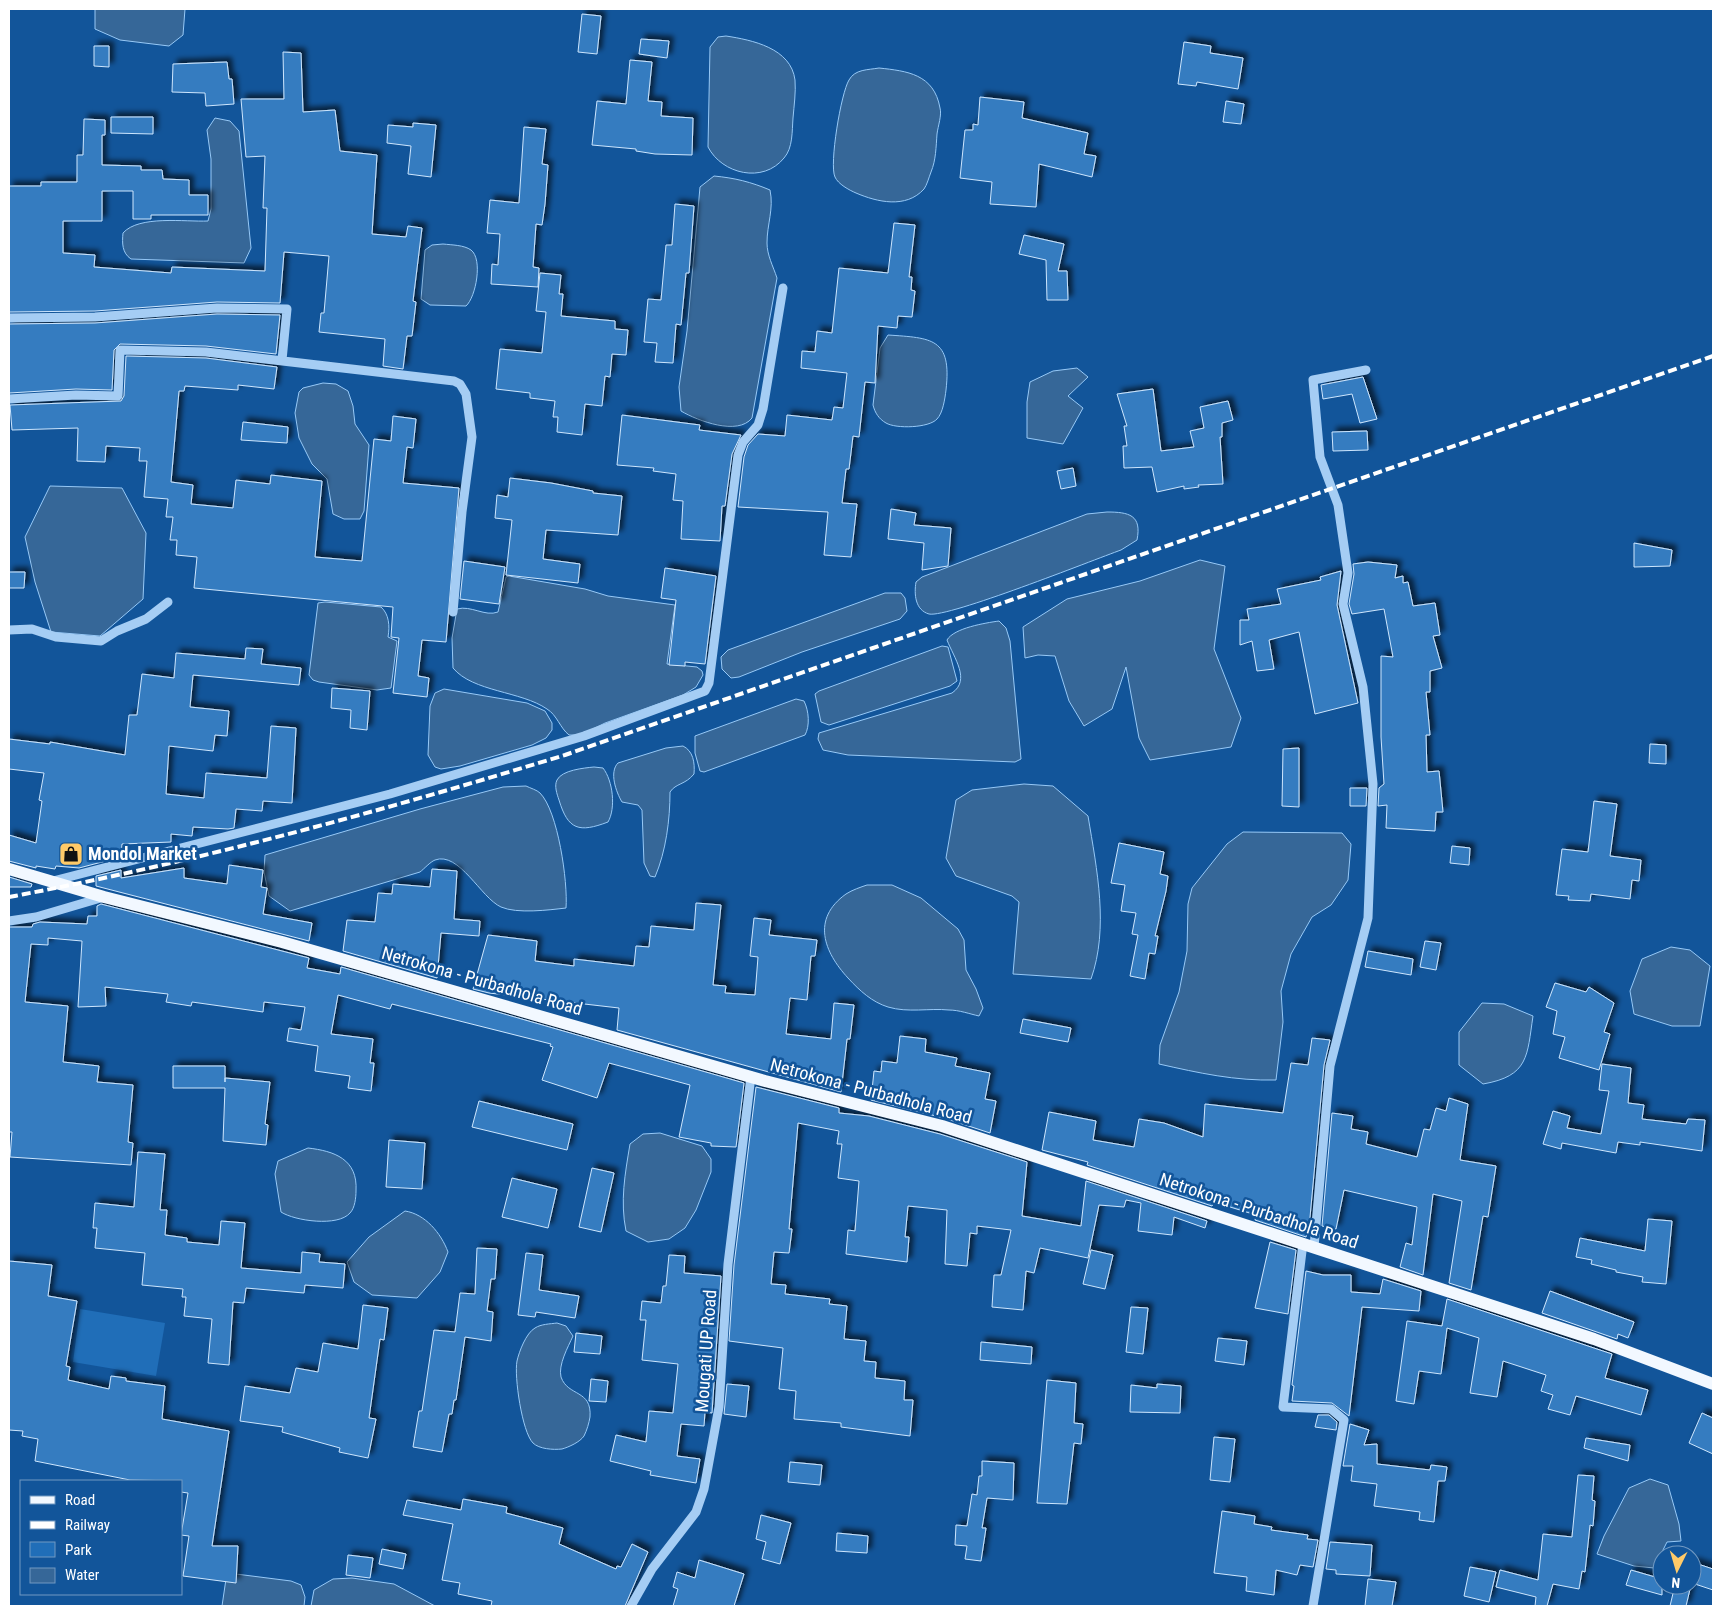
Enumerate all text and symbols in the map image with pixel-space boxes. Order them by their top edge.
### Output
shop icon: Mondol Market [58,841,84,867]
place label: Mondol Market [88,843,197,864]
street label: Netrokona - Purbadhola Road [379,942,585,1019]
street label: Netrokona - Purbadhola Road [768,1053,974,1128]
street label: Netrokona - Purbadhola Road [1157,1168,1361,1253]
street label: Mougati UP Road [691,1289,720,1413]
legend [20,1480,182,1595]
text: Road [65,1491,95,1509]
text: Railway [65,1516,110,1534]
text: Park [65,1541,92,1559]
north arrow [1652,1545,1702,1595]
text: Water [65,1566,100,1584]
text: N [1671,1575,1681,1591]

